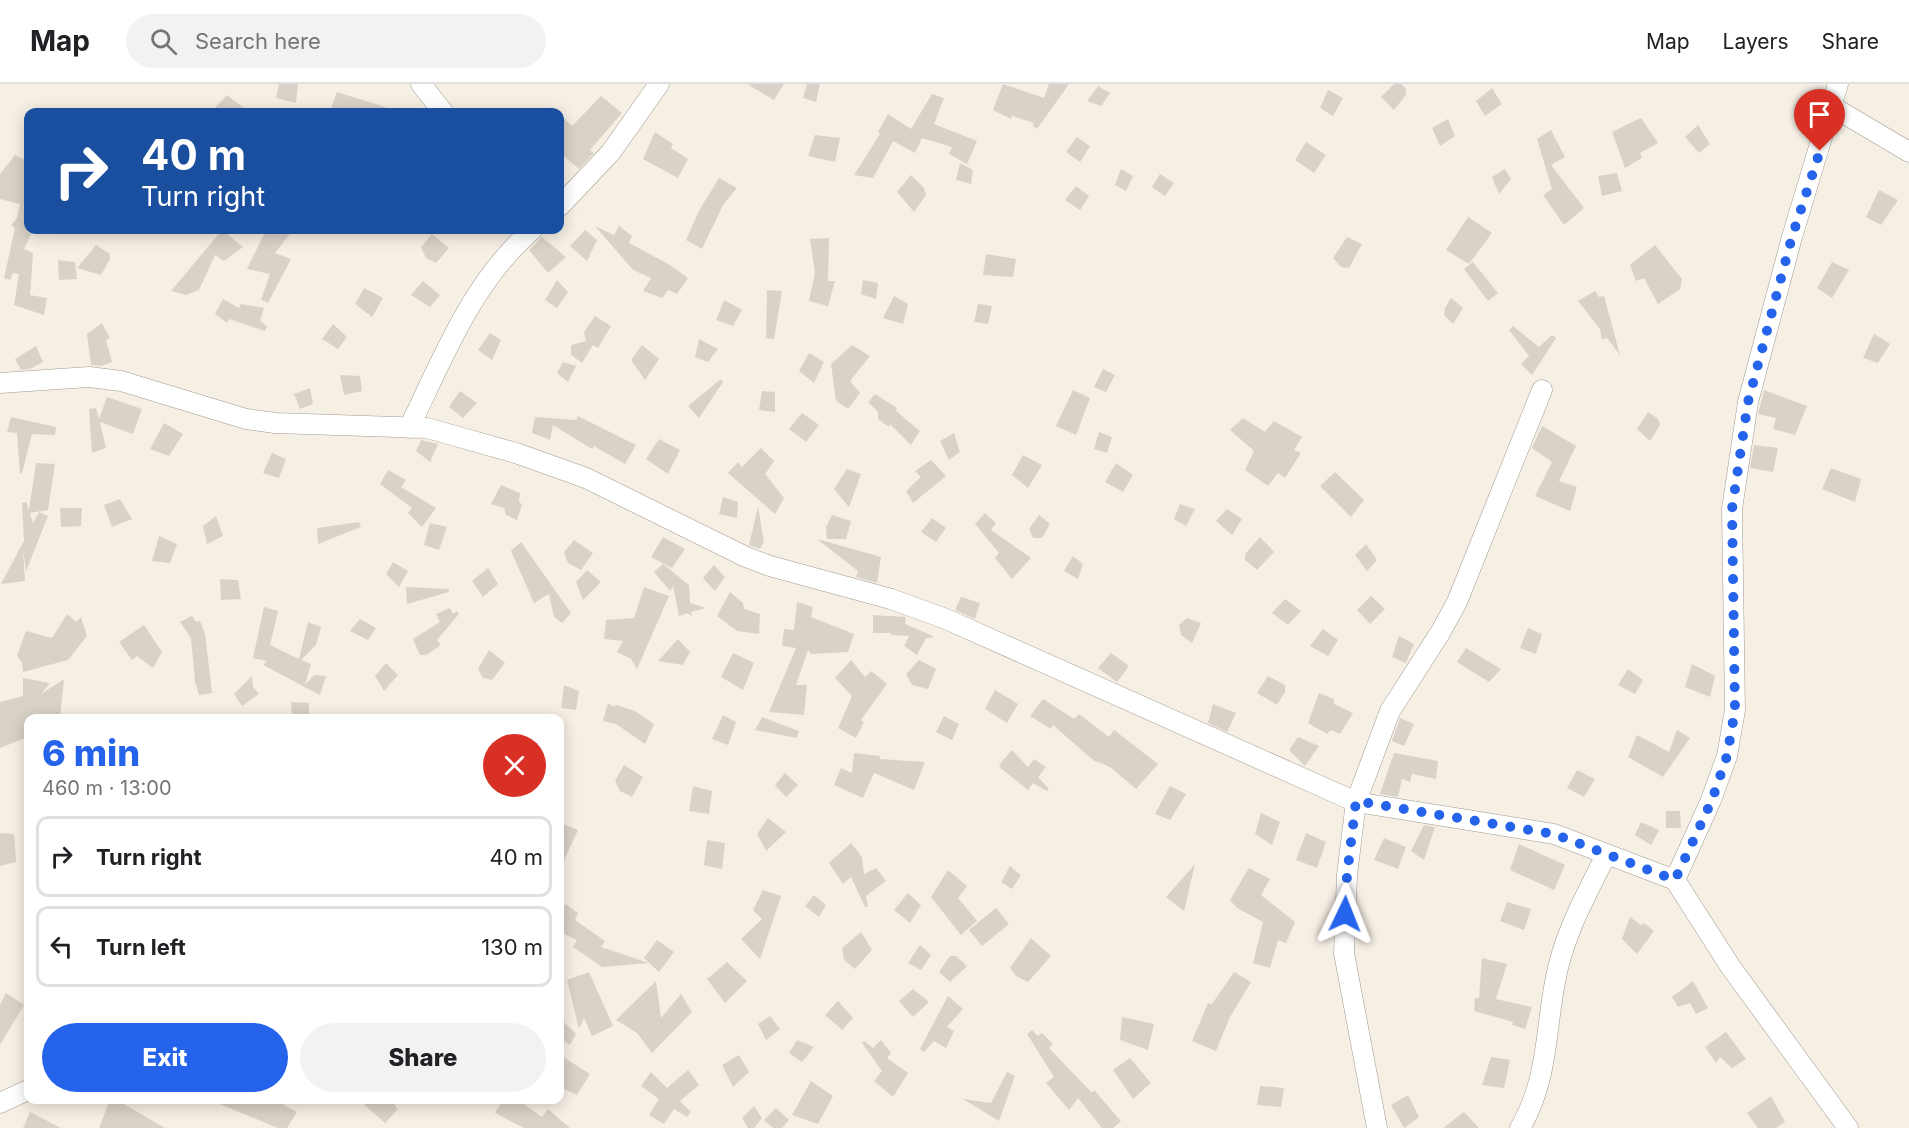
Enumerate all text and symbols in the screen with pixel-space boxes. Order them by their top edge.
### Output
search box [126,14,546,68]
text: Map [30,24,90,58]
icon: search [147,25,180,58]
text: Search here [195,28,321,54]
text: Map [1646,29,1690,54]
text: Layers [1723,29,1789,54]
text: Share [1822,29,1879,54]
pin [1794,89,1845,151]
icon: arrive [1803,98,1836,131]
text: 40 m [141,129,246,180]
icon: right [42,132,120,210]
text: Turn right [141,180,265,213]
text: 6 min [42,731,140,775]
button: close [483,734,546,797]
text: 460 m · 13:00 [42,776,172,800]
icon: right [45,840,78,873]
text: Turn right [96,844,202,870]
text: 40 m [489,844,543,870]
position arrow [1313,882,1377,946]
icon: left [45,930,78,963]
text: Turn left [96,934,186,960]
text: 130 m [481,934,543,960]
button: Exit [42,1023,288,1092]
button: Share [300,1023,546,1092]

